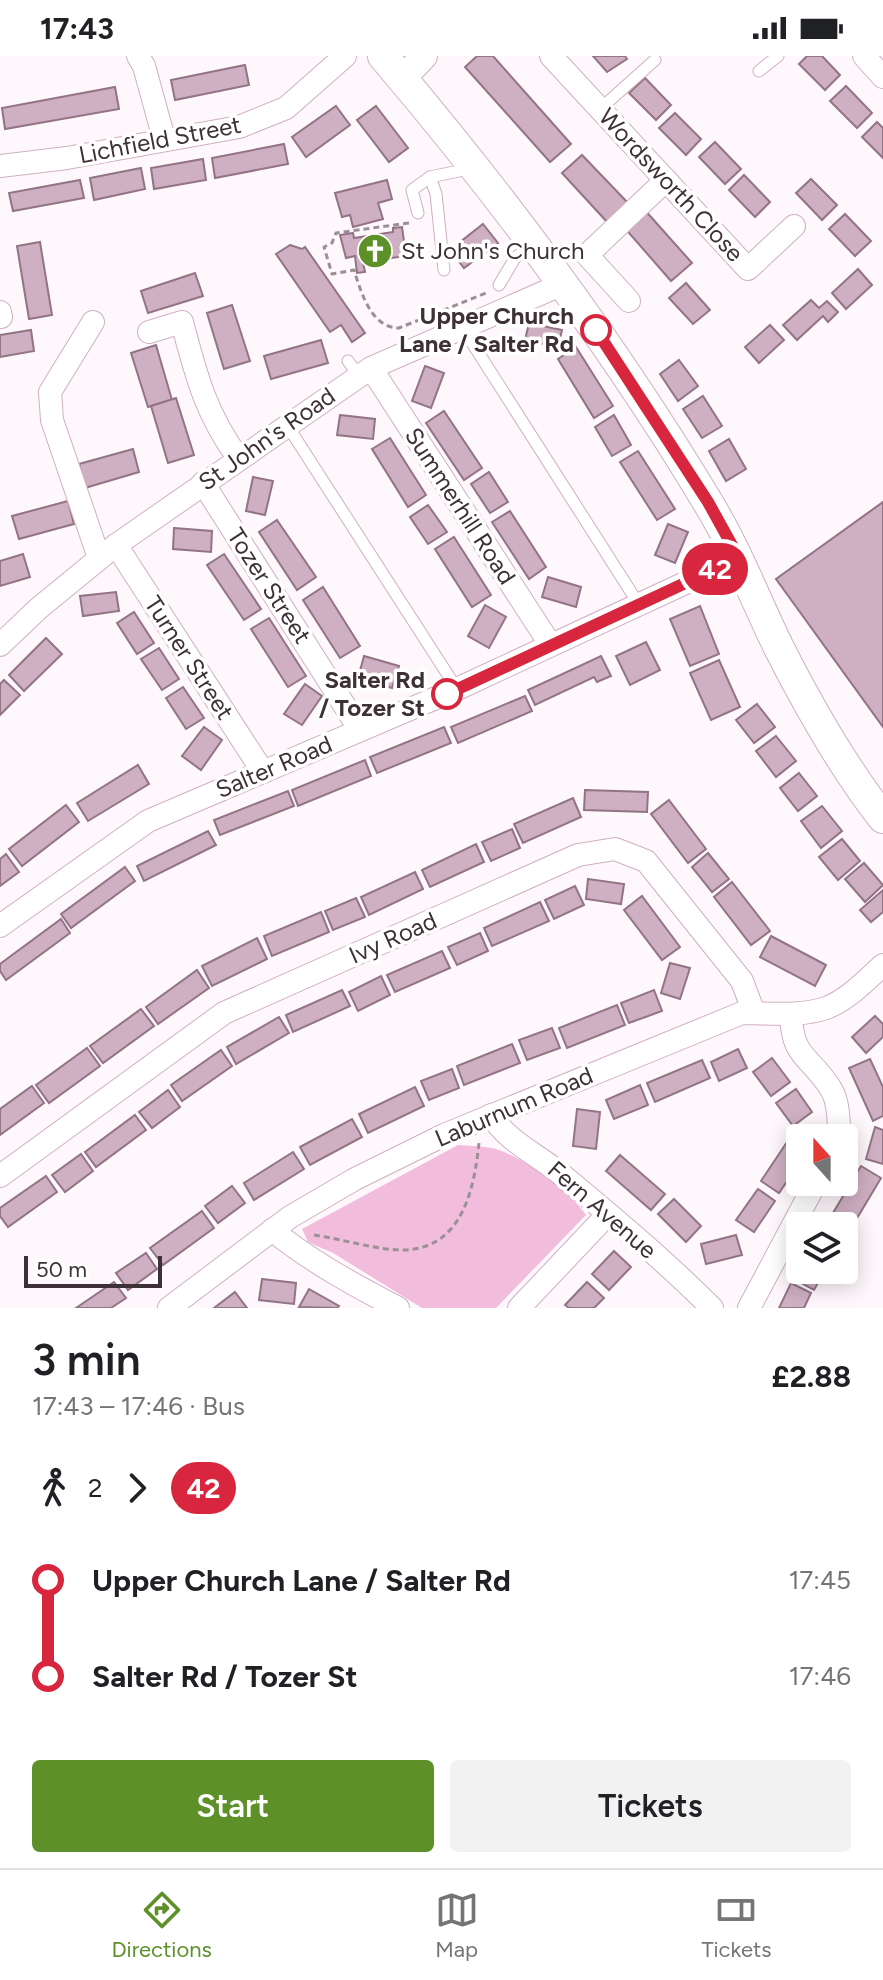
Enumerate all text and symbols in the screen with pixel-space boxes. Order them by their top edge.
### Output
text: 17:43 [40,10,114,47]
street label: Wordsworth Close [593,102,750,267]
street label: Lichfield Street [76,110,243,169]
church icon: St John's Church [356,232,394,270]
place label: St John's Church [401,236,584,265]
place label: Upper Church Lane / Salter Rd [399,301,574,358]
marker: Upper Church Lane / Salter Rd [581,315,611,345]
street label: St John's Road [193,381,341,496]
street label: Summerhill Road [399,422,522,589]
street label: Tozer Street [221,523,317,649]
line badge: 42 [679,543,751,595]
text: 42 [698,552,732,586]
street label: Turner Street [139,591,240,725]
place label: Salter Rd / Tozer St [319,665,425,722]
marker: Salter Rd / Tozer St [432,679,462,709]
street label: Salter Road [211,729,336,804]
street label: Ivy Road [345,905,441,970]
street label: Laburnum Road [431,1060,597,1153]
north arrow [786,1124,858,1196]
map controls [786,1124,858,1284]
street label: Fern Avenue [542,1155,663,1265]
button: layers [786,1212,858,1284]
scale bar [24,1252,162,1288]
text: 50 m [36,1256,87,1283]
text: 3 min [32,1333,141,1386]
text: £2.88 [772,1358,851,1395]
text: 17:43 – 17:46 · Bus [32,1390,245,1422]
icon: walk [32,1466,76,1510]
icon: forward [115,1466,159,1510]
text: 42 [187,1471,220,1505]
text: 2 [88,1472,103,1504]
text: Upper Church Lane / Salter Rd [92,1562,511,1599]
text: 17:45 [789,1564,851,1596]
text: Salter Rd / Tozer St [92,1658,358,1695]
text: 17:46 [789,1660,851,1692]
button: Start [32,1760,434,1852]
button: Tickets [450,1760,851,1852]
tab: Directions [111,1888,212,1963]
tab: Map [435,1888,479,1963]
tab: Tickets [701,1888,772,1963]

